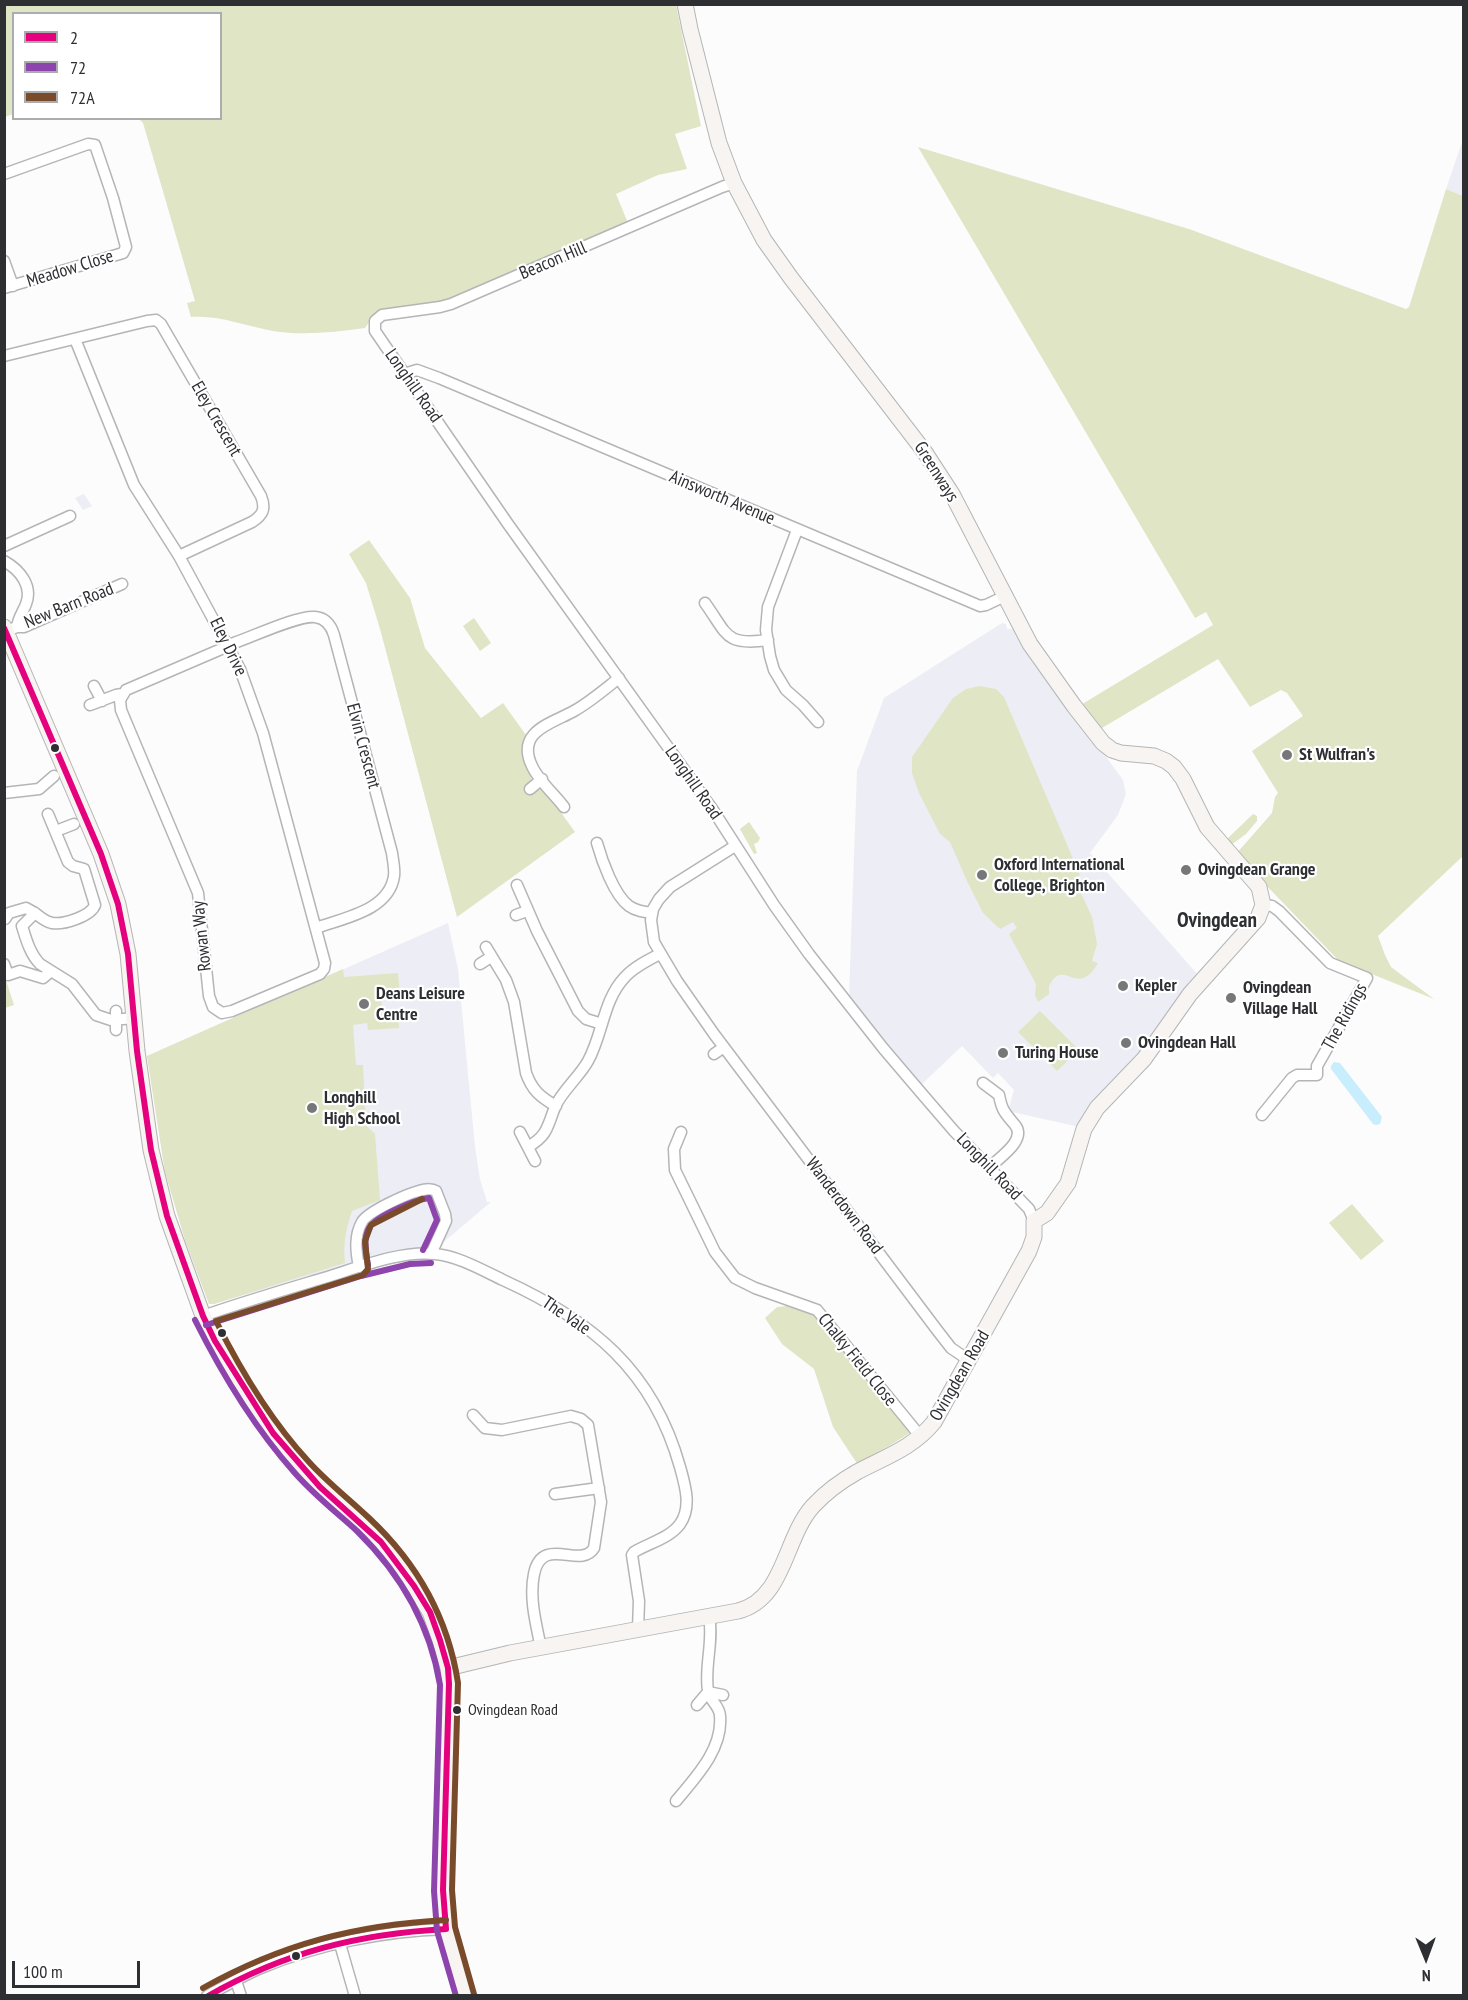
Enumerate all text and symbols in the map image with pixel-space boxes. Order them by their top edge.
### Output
legend [12,12,222,120]
text: 2 [70,26,78,49]
text: 72 [70,56,86,79]
text: 72A [70,86,95,109]
street label: Beacon Hill [516,237,590,285]
street label: Meadow Close [24,246,116,292]
street label: Longhill Road [380,345,446,427]
street label: Eley Crescent [186,378,246,460]
street label: Greenways [909,438,963,506]
street label: Ainsworth Avenue [666,466,778,530]
street label: New Barn Road [21,578,117,634]
street label: Eley Drive [205,614,251,680]
street label: Elvin Crescent [341,701,385,791]
unlabelled marker [49,742,61,754]
street label: Longhill Road [660,742,726,824]
place label: St Wulfran's [1299,744,1375,766]
marker: St Wulfran's [1280,748,1294,762]
place label: Oxford International College, Brighton [994,854,1124,896]
place label: Ovingdean Grange [1198,859,1316,881]
marker: Ovingdean Grange [1179,863,1193,877]
marker: Oxford International College, Brighton [975,868,989,882]
street label: Rowan Way [188,900,216,972]
district label: Ovingdean [1177,908,1257,934]
place label: Kepler [1135,975,1177,997]
place label: Ovingdean Village Hall [1243,977,1317,1020]
marker: Kepler [1116,979,1130,993]
street label: The Ridings [1318,980,1372,1054]
place label: Deans Leisure Centre [376,983,465,1026]
marker: Ovingdean Village Hall [1224,991,1238,1005]
marker: Deans Leisure Centre [357,997,371,1011]
place label: Ovingdean Hall [1138,1032,1236,1054]
marker: Ovingdean Hall [1119,1036,1133,1050]
place label: Turing House [1015,1042,1099,1064]
marker: Turing House [996,1046,1010,1060]
place label: Longhill High School [324,1087,400,1130]
marker: Longhill High School [305,1101,319,1115]
street label: Longhill Road [952,1129,1026,1205]
street label: Wanderdown Road [801,1153,887,1259]
street label: The Vale [538,1292,594,1340]
street label: Chalky Field Close [813,1309,901,1411]
unlabelled marker [216,1327,228,1339]
street label: Ovingdean Road [925,1327,995,1425]
place label: Ovingdean Road [468,1700,558,1720]
marker: Ovingdean Road [451,1704,463,1716]
north arrow [1396,1928,1456,1988]
scale bar [15,1949,142,1987]
unlabelled marker [290,1950,302,1962]
text: 100 m [23,1960,63,1983]
text: N [1422,1966,1431,1986]

